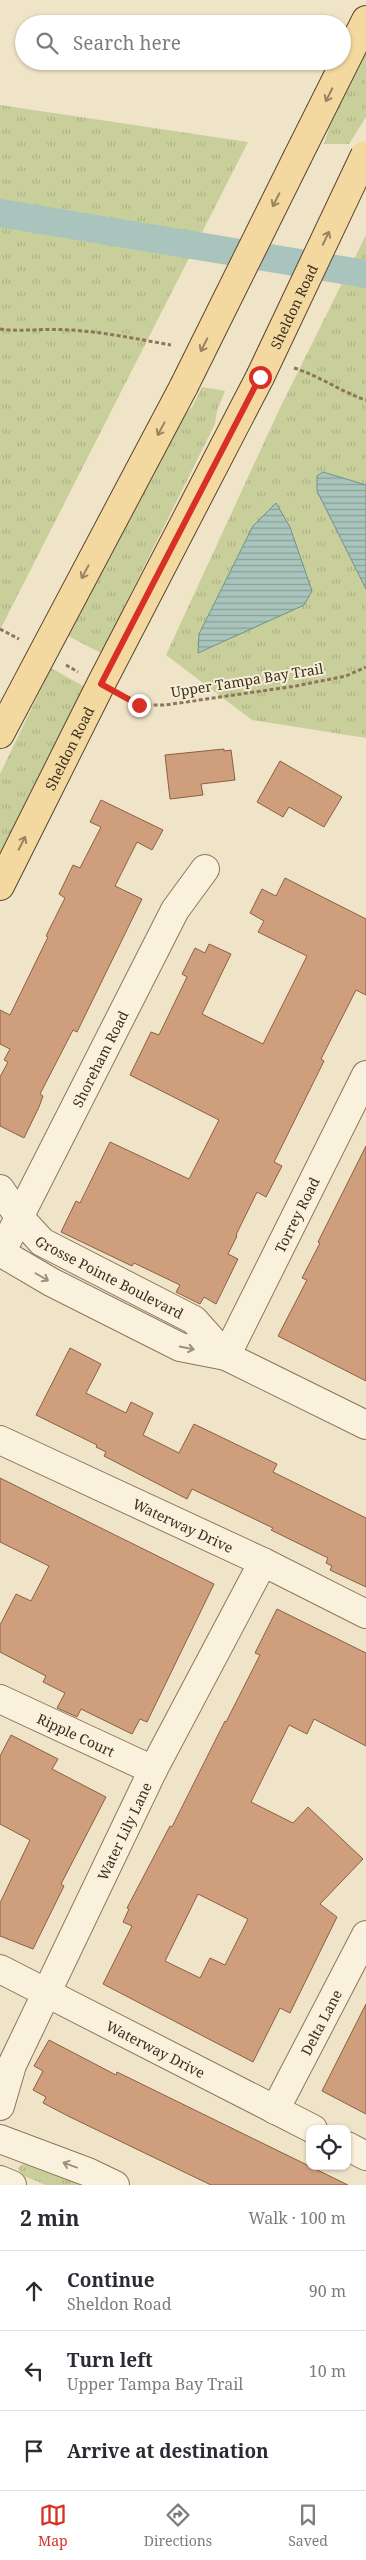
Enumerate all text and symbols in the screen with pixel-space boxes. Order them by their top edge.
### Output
search box [15,15,351,70]
icon: search [33,29,61,57]
text: Search here [73,30,181,56]
one-way arrow [323,87,333,102]
one-way arrow [271,192,280,207]
one-way arrow [322,231,331,246]
street label: Sheldon Road [265,261,322,352]
one-way arrow [199,338,209,353]
route start [249,366,272,389]
one-way arrow [156,421,166,436]
one-way arrow [80,565,90,580]
street label: Upper Tampa Bay Trail [169,658,325,701]
route end [128,694,151,717]
street label: Sheldon Road [40,703,98,793]
one-way arrow [17,835,27,850]
street label: Shoreham Road [67,1007,132,1110]
street label: Torrey Road [270,1173,323,1256]
street label: Grosse Pointe Boulevard [31,1231,187,1323]
one-way arrow [34,1272,49,1282]
one-way arrow [179,1344,195,1353]
street label: Waterway Drive [130,1494,237,1557]
street label: Ripple Court [34,1708,118,1761]
street label: Water Lily Lane [92,1779,155,1883]
street label: Delta Lane [296,1986,346,2058]
street label: Waterway Drive [103,2015,209,2082]
map controls [306,2125,351,2170]
button: locate [306,2125,351,2170]
one-way arrow [63,2160,78,2169]
text: 2 min [20,2204,79,2232]
text: Walk · 100 m [249,2207,346,2229]
text: Continue [67,2267,155,2293]
icon: ahead [20,2277,48,2305]
text: 90 m [309,2280,346,2302]
text: Sheldon Road [67,2293,171,2315]
text: Turn left [67,2347,153,2373]
icon: left [20,2357,48,2385]
text: 10 m [309,2360,346,2382]
text: Upper Tampa Bay Trail [67,2373,243,2395]
icon: arrive [20,2437,48,2465]
text: Arrive at destination [67,2438,269,2464]
tab: Map [38,2501,68,2550]
tab: Directions [144,2501,212,2550]
tab: Saved [288,2501,328,2550]

